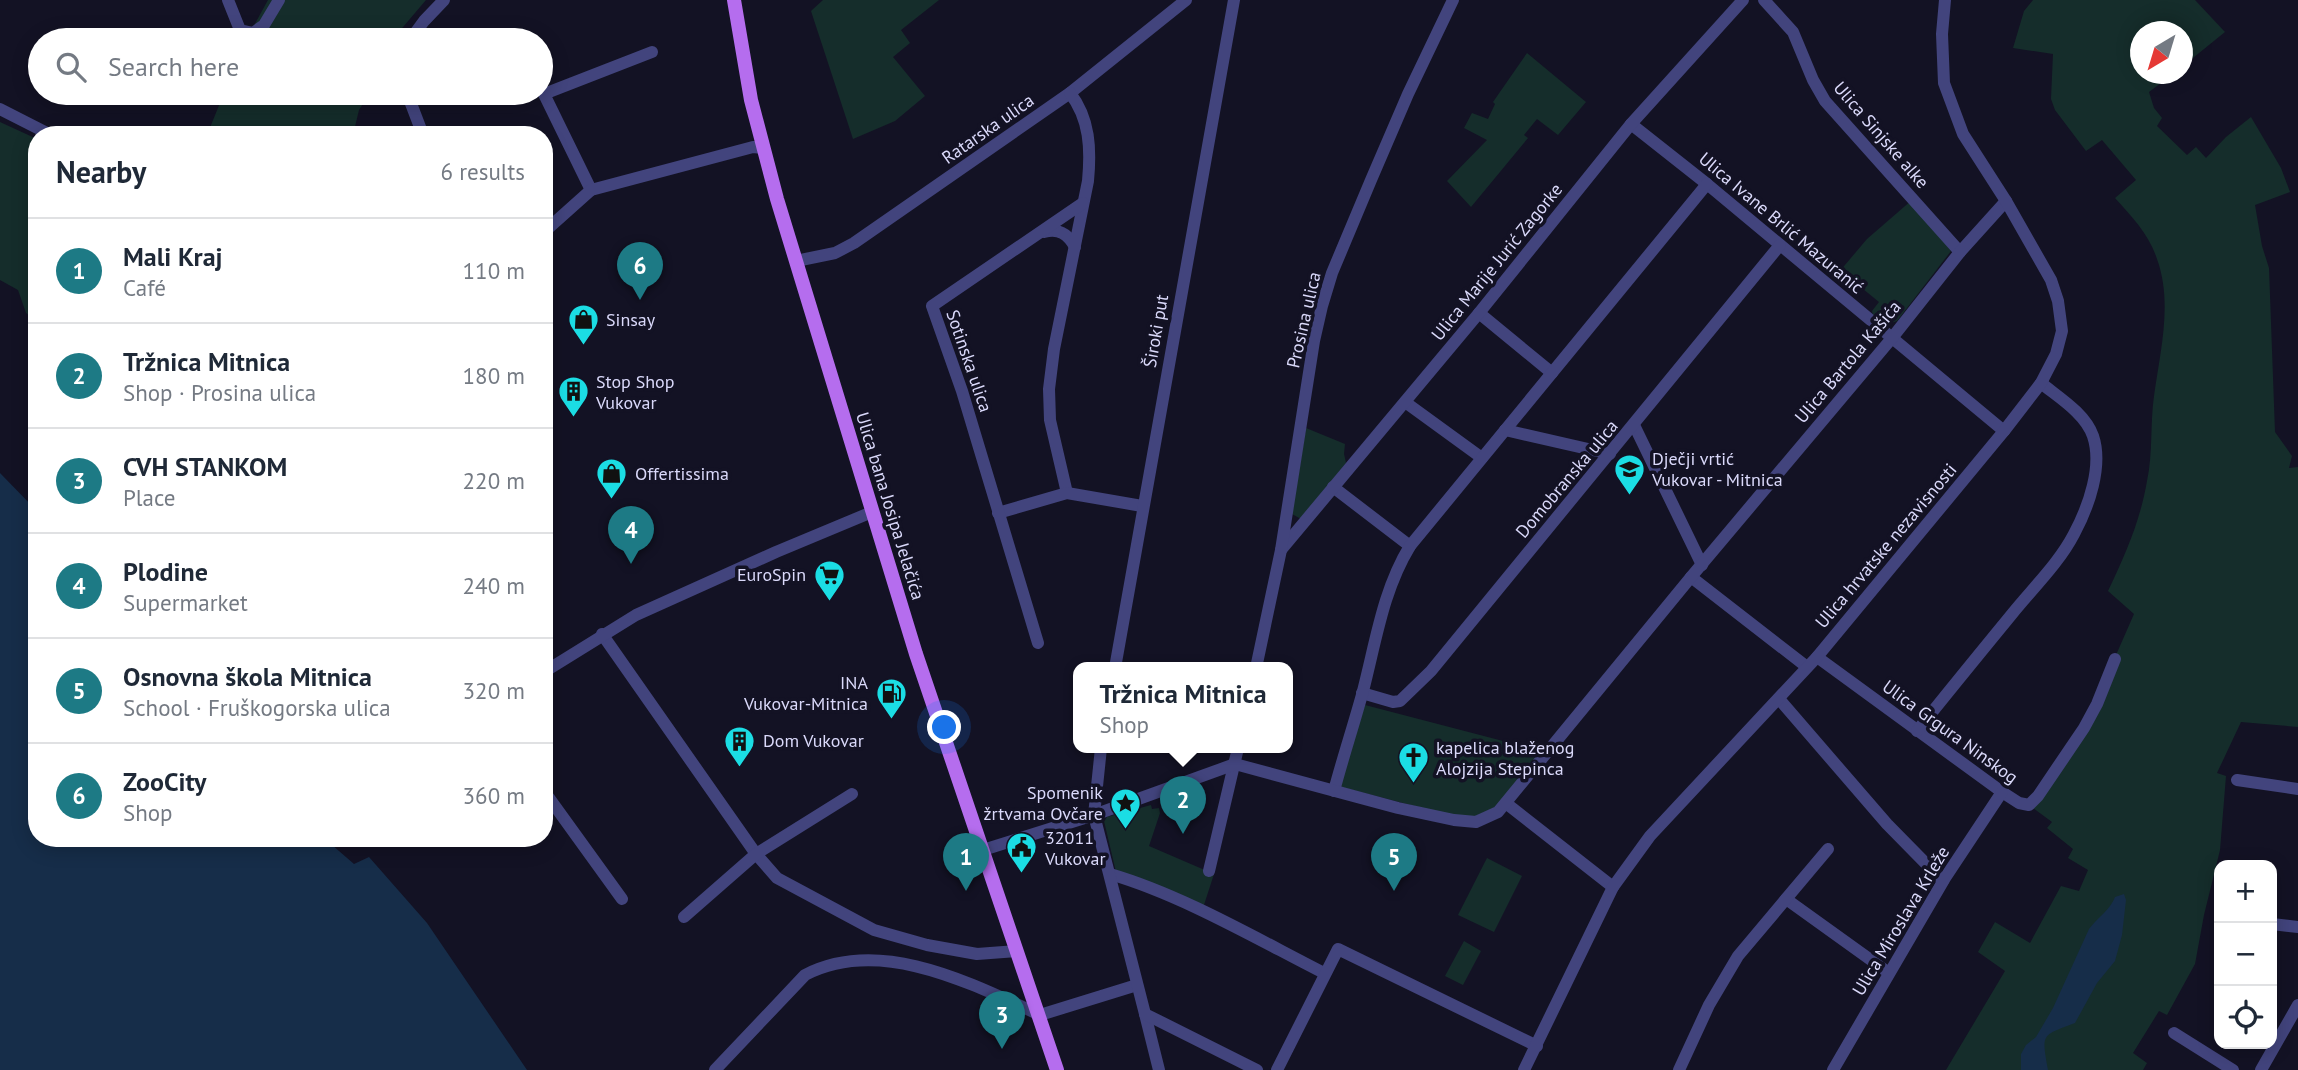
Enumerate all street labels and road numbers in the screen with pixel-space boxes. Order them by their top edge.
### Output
street label: Ulica Sinjske alke [1829,76,1934,193]
street label: Ratarska ulica [937,88,1038,169]
street label: Ulica Ivane Brlić Mazuranić [1694,147,1868,298]
street label: Ulica Marije Jurić Zagorke [1426,178,1567,345]
street label: Prosina ulica [1281,270,1326,370]
street label: Široki put [1138,293,1173,369]
street label: Ulica Bartola Kašića [1790,296,1906,428]
street label: Sotinska ulica [941,307,998,415]
street label: Ulica bana Josipa Jelačića [851,409,930,603]
street label: Domobranska ulica [1511,415,1623,542]
street label: Ulica hrvatske nezavisnosti [1810,459,1961,633]
street label: Ulica Grgura Ninskog [1878,675,2023,789]
street label: Ulica Miroslava Krleže [1847,842,1954,1000]

